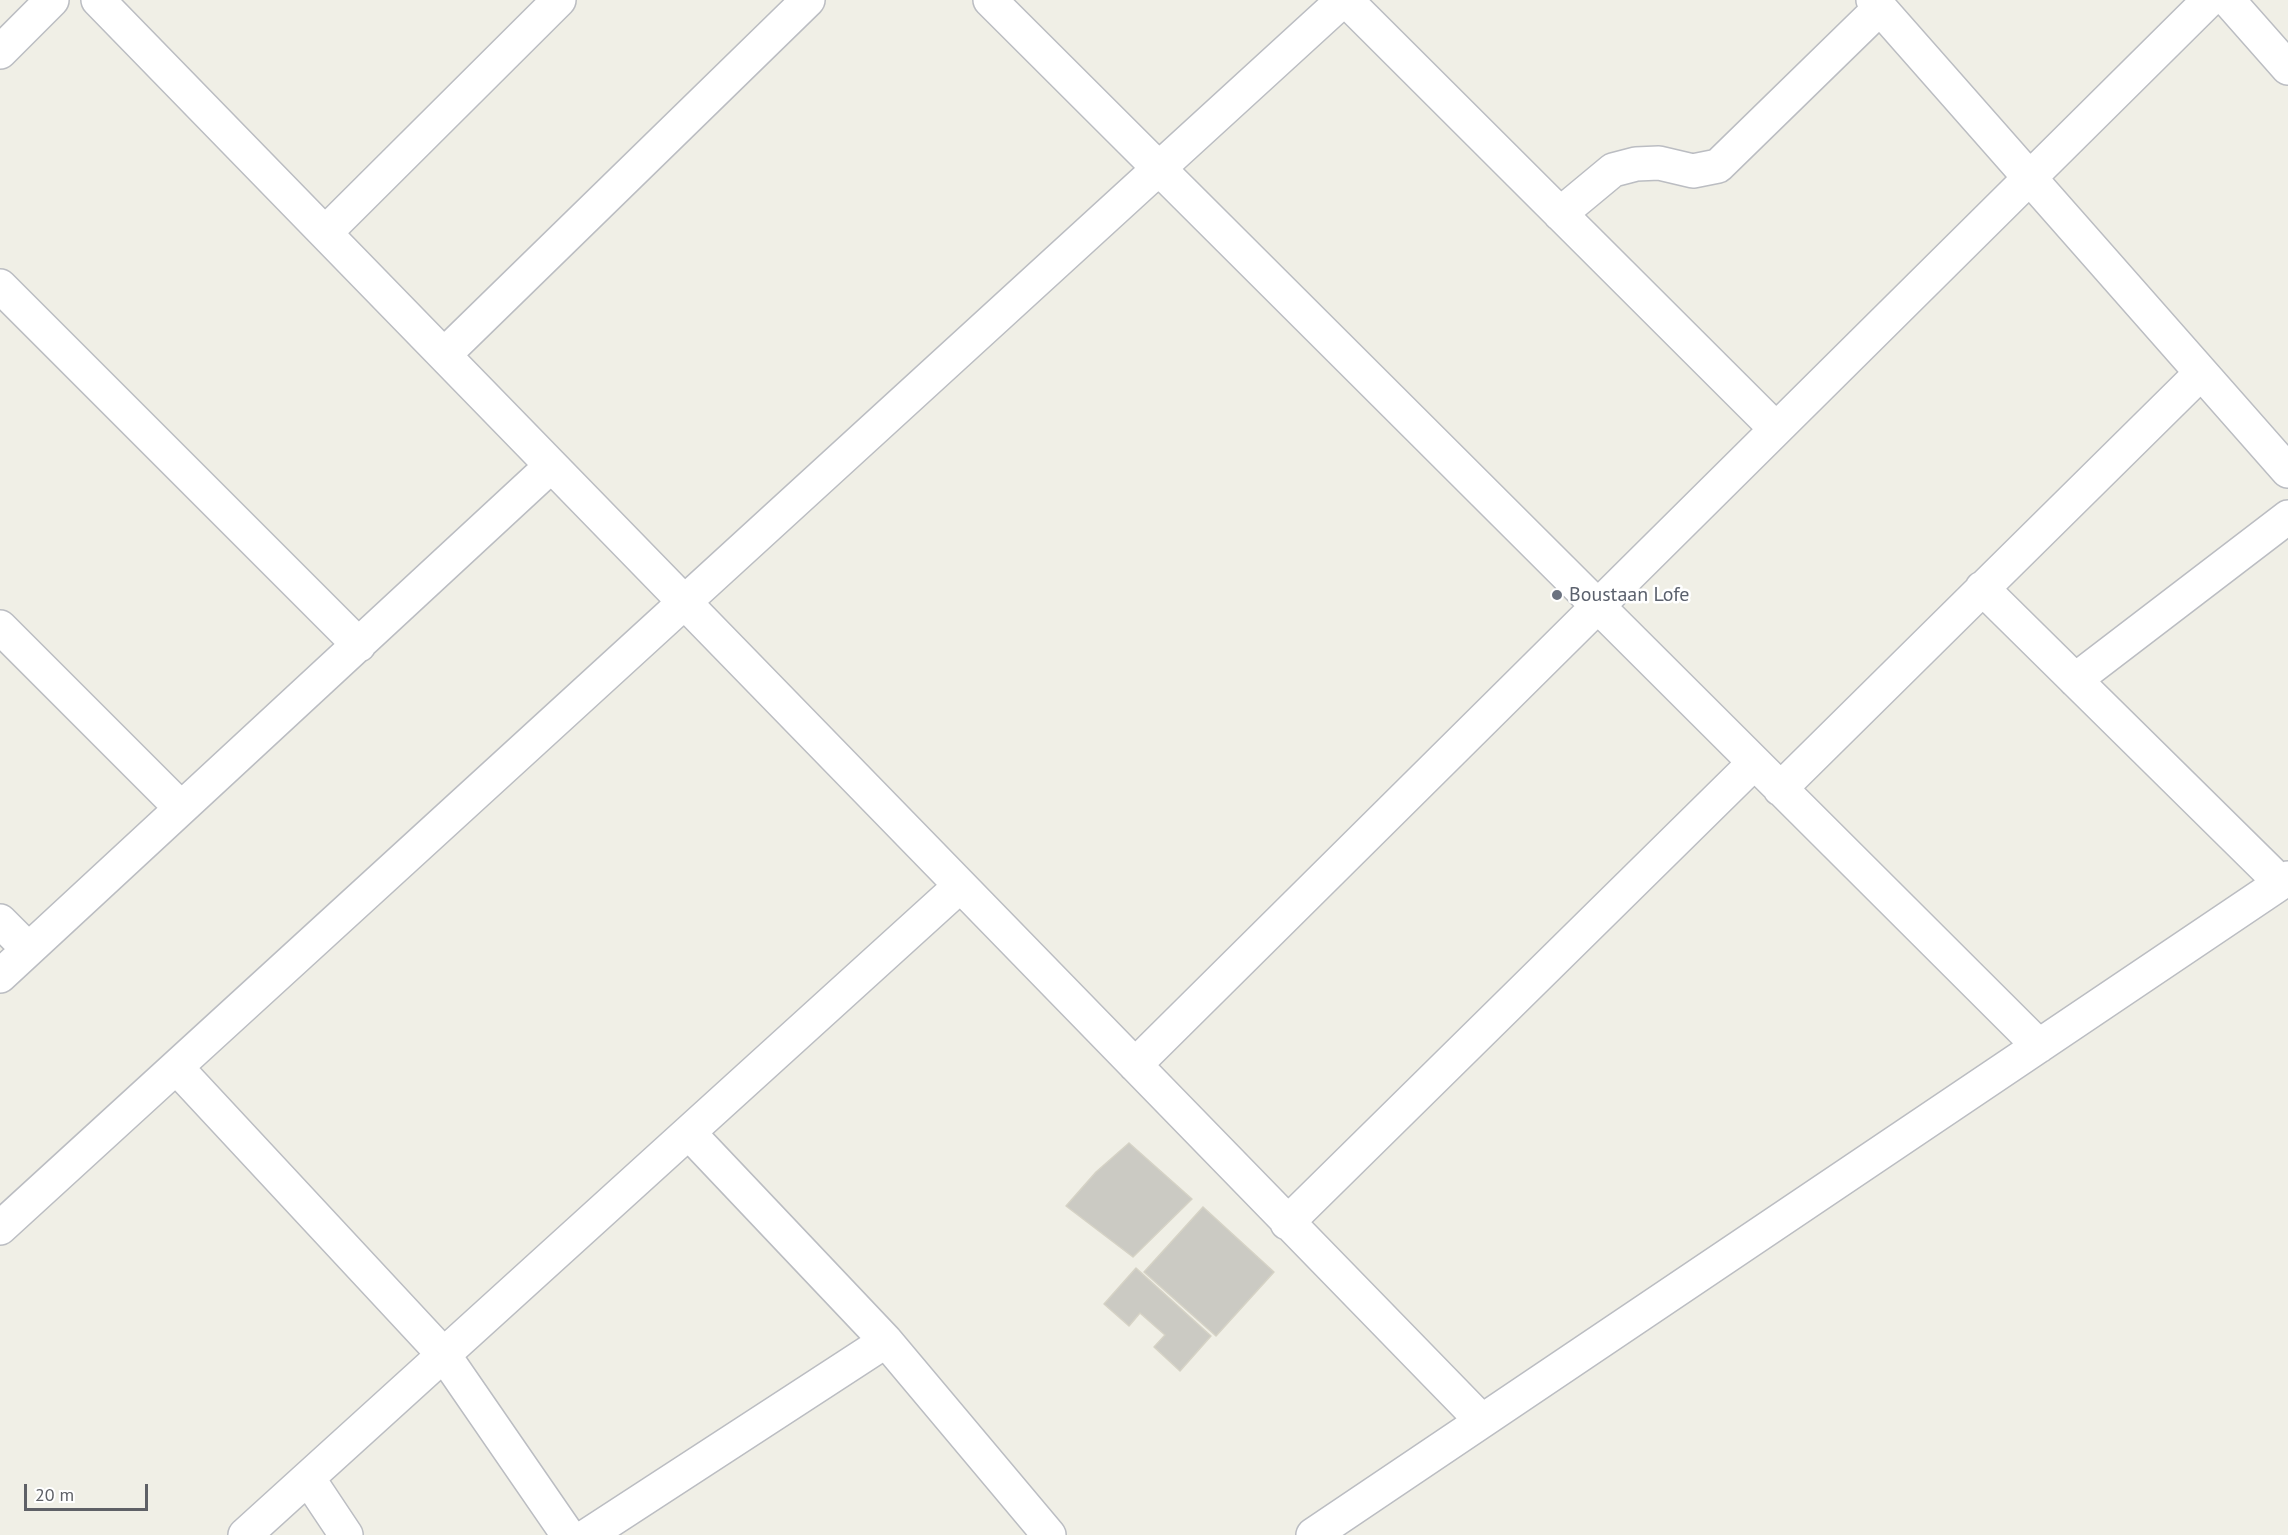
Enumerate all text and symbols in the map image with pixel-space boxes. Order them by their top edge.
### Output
place label: Boustaan Lofe [1569,583,1689,607]
marker: Boustaan Lofe [1550,588,1564,602]
scale bar [27,1472,152,1510]
text: 20 m [35,1483,74,1506]

